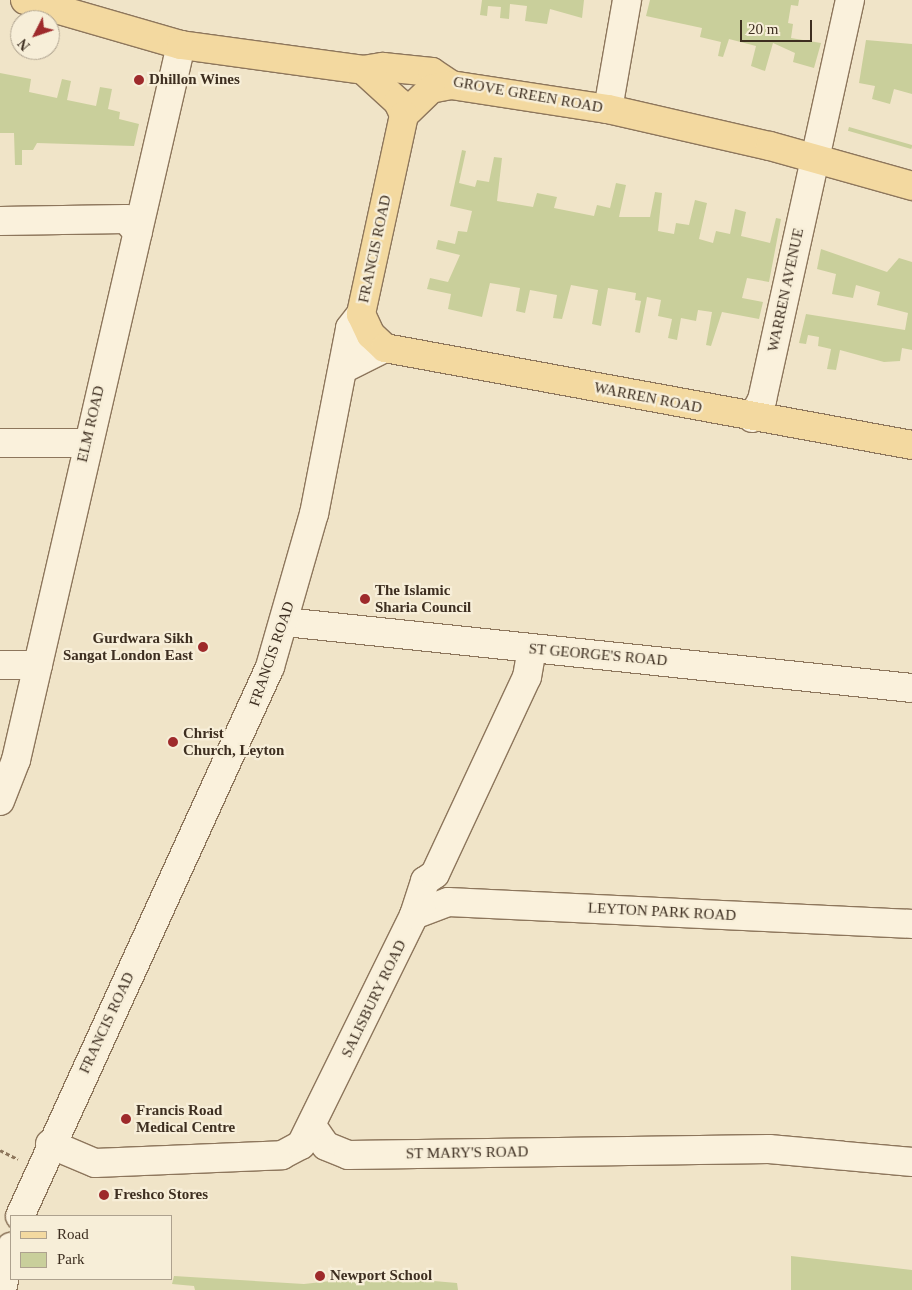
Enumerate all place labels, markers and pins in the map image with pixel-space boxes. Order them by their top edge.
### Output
place label: Dhillon Wines [149,71,240,89]
marker: Dhillon Wines [133,74,145,86]
place label: The Islamic Sharia Council [375,581,471,616]
marker: The Islamic Sharia Council [359,593,371,605]
place label: Gurdwara Sikh Sangat London East [63,629,193,664]
marker: Gurdwara Sikh Sangat London East [197,641,209,653]
place label: Christ Church, Leyton [183,724,284,759]
marker: Christ Church, Leyton [167,736,179,748]
place label: Francis Road Medical Centre [136,1101,235,1136]
marker: Francis Road Medical Centre [120,1113,132,1125]
place label: Freshco Stores [114,1186,208,1204]
marker: Freshco Stores [98,1189,110,1201]
place label: Newport School [330,1267,432,1285]
marker: Newport School [314,1270,326,1282]

